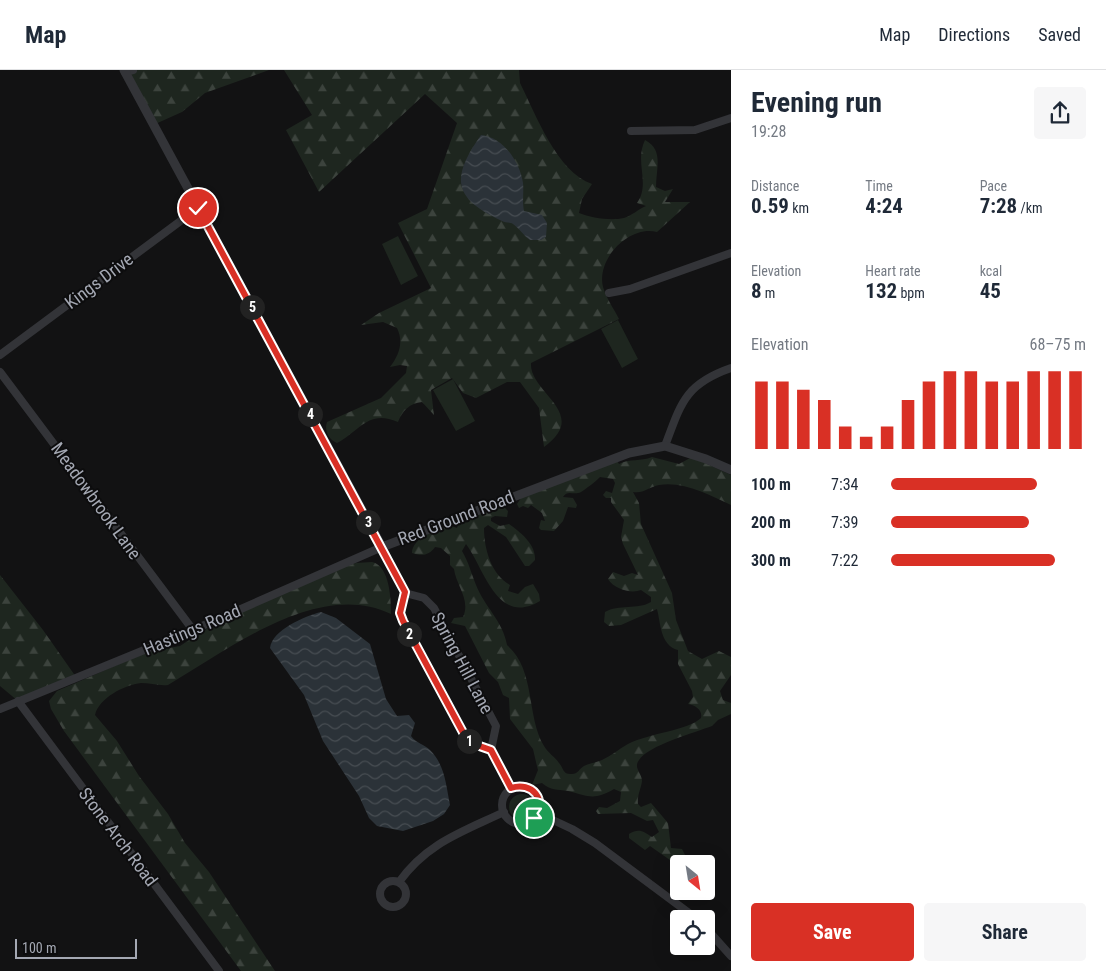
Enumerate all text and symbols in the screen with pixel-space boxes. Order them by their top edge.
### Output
text: Map [25,21,66,49]
text: Map [879,24,910,45]
text: Directions [938,24,1010,45]
text: Saved [1038,24,1081,45]
text: Evening run [751,86,882,119]
button: share [1034,87,1086,139]
text: 19:28 [751,122,786,141]
text: Distance [751,178,799,194]
text: Time [865,178,893,194]
text: Pace [980,178,1007,194]
pin [177,187,219,229]
icon: check [184,194,212,222]
text: 0.59 [751,194,789,218]
text: 4:24 [865,194,903,218]
text: 7:28 [980,194,1017,218]
text: km [789,200,809,216]
text: /km [1017,200,1043,216]
street label: Kings Drive [61,248,137,313]
text: Elevation [751,263,801,279]
text: Heart rate [865,263,921,279]
text: kcal [980,263,1002,279]
text: 8 [751,279,762,303]
text: 132 [865,279,897,303]
text: 45 [980,279,1001,303]
text: m [762,285,775,301]
text: bpm [897,285,925,301]
pin: 5 [240,294,264,320]
text: 5 [249,299,256,315]
text: Elevation [751,335,809,354]
text: 68–75 m [1030,335,1086,354]
pin: 4 [298,402,322,426]
text: 4 [307,406,314,422]
street label: Meadowbrook Lane [47,438,146,563]
text: 100 m [751,475,791,494]
text: 7:34 [831,475,858,494]
street label: Red Ground Road [395,486,517,549]
pin: 3 [356,510,380,534]
text: 200 m [751,513,791,532]
text: 7:39 [831,513,858,532]
text: 3 [365,514,372,530]
text: 300 m [751,551,791,570]
text: 7:22 [831,551,858,570]
street label: Hastings Road [140,600,244,659]
street label: Spring Hill Lane [427,609,498,717]
pin: 2 [396,622,422,646]
text: 2 [406,626,413,642]
pin: 1 [456,728,482,754]
text: 1 [466,733,473,749]
street label: Stone Arch Road [75,783,162,890]
pin [513,797,555,839]
icon: arrive [520,804,548,832]
north arrow [670,855,715,900]
map controls [670,855,715,955]
button: Save [751,903,914,961]
button: Share [924,903,1086,961]
button: locate [670,910,715,955]
scale bar [15,936,138,959]
text: 100 m [22,940,57,956]

